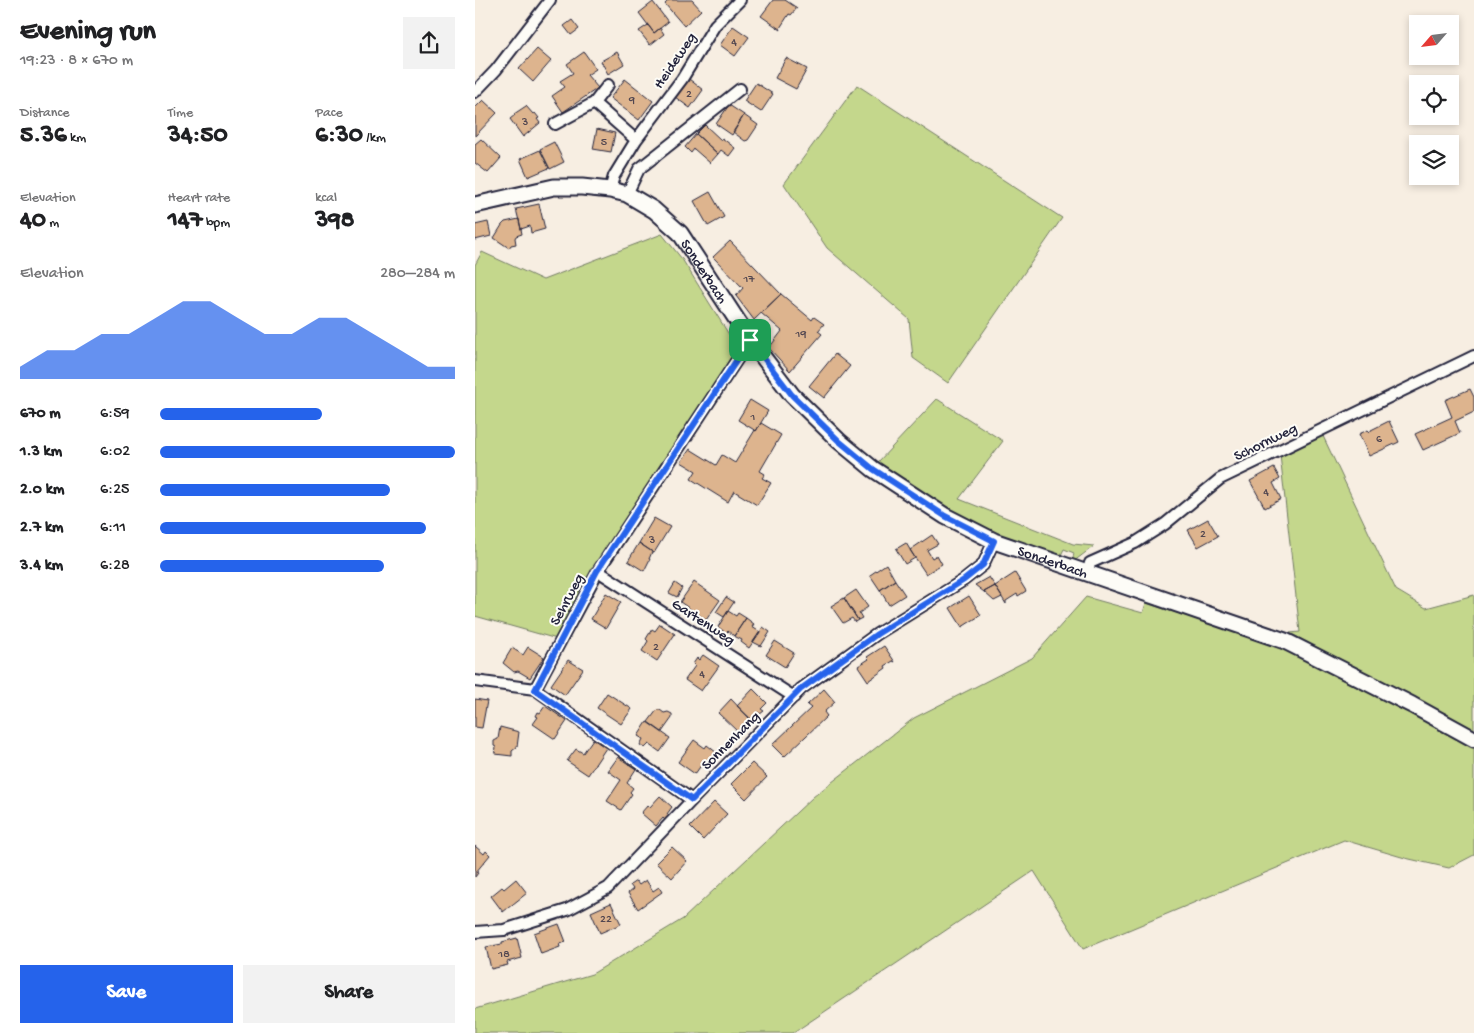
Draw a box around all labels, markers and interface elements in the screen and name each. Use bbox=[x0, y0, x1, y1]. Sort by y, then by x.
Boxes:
north arrow bbox=[1409, 15, 1459, 65]
map controls bbox=[1409, 15, 1459, 185]
text: Evening run bbox=[20, 16, 156, 49]
button: share bbox=[403, 17, 455, 69]
street label: Heideweg bbox=[650, 30, 701, 93]
house number: 4 bbox=[731, 36, 737, 50]
text: 19:23 · 8 × 670 m bbox=[20, 52, 133, 71]
button: locate bbox=[1409, 75, 1459, 125]
house number: 2 bbox=[686, 88, 692, 102]
house number: 9 bbox=[628, 94, 635, 108]
text: Distance bbox=[20, 105, 69, 122]
text: Time bbox=[168, 105, 193, 122]
text: Pace bbox=[315, 105, 343, 122]
house number: 3 bbox=[521, 116, 528, 130]
text: 5.36 bbox=[20, 122, 67, 151]
text: 34:50 bbox=[168, 122, 228, 151]
text: 6:30 bbox=[315, 122, 363, 151]
text: km bbox=[67, 130, 86, 147]
text: /km bbox=[363, 130, 386, 147]
button: layers bbox=[1409, 135, 1459, 185]
house number: 5 bbox=[601, 136, 607, 150]
text: Elevation bbox=[20, 190, 76, 207]
text: Heart rate bbox=[168, 190, 230, 207]
text: kcal bbox=[315, 190, 337, 207]
text: 40 bbox=[20, 207, 46, 236]
text: 147 bbox=[168, 207, 203, 236]
text: 398 bbox=[315, 207, 355, 236]
text: m bbox=[46, 215, 59, 232]
text: bpm bbox=[203, 215, 230, 232]
street label: Sonderbach bbox=[676, 236, 731, 308]
text: Elevation bbox=[20, 265, 84, 284]
text: 280–284 m bbox=[380, 265, 455, 284]
house number: 17 bbox=[742, 273, 755, 287]
pin bbox=[729, 319, 771, 361]
icon: arrive bbox=[736, 326, 764, 354]
house number: 19 bbox=[795, 328, 806, 342]
text: 670 m bbox=[20, 405, 61, 424]
text: 6:59 bbox=[100, 405, 130, 424]
house number: 1 bbox=[750, 411, 756, 425]
street label: Schornweg bbox=[1231, 420, 1300, 466]
house number: 6 bbox=[1376, 433, 1383, 447]
text: 1.3 km bbox=[20, 443, 62, 462]
text: 6:02 bbox=[100, 443, 130, 462]
text: 2.0 km bbox=[20, 481, 64, 500]
text: 6:25 bbox=[100, 481, 129, 500]
house number: 4 bbox=[1263, 486, 1269, 500]
text: 2.7 km bbox=[20, 519, 63, 538]
text: 6:11 bbox=[100, 519, 126, 538]
house number: 2 bbox=[1200, 528, 1206, 542]
house number: 3 bbox=[648, 534, 655, 548]
street label: Sonderbach bbox=[1015, 543, 1090, 584]
text: 3.4 km bbox=[20, 557, 63, 576]
text: 6:28 bbox=[100, 557, 130, 576]
street label: Sehrweg bbox=[547, 571, 589, 629]
street label: Gartenweg bbox=[668, 596, 738, 650]
house number: 2 bbox=[653, 641, 659, 655]
house number: 4 bbox=[699, 668, 705, 682]
street label: Sonnenhang bbox=[698, 708, 765, 775]
house number: 22 bbox=[600, 913, 612, 927]
house number: 18 bbox=[497, 948, 510, 962]
button: Save bbox=[20, 965, 233, 1023]
button: Share bbox=[243, 965, 455, 1023]

